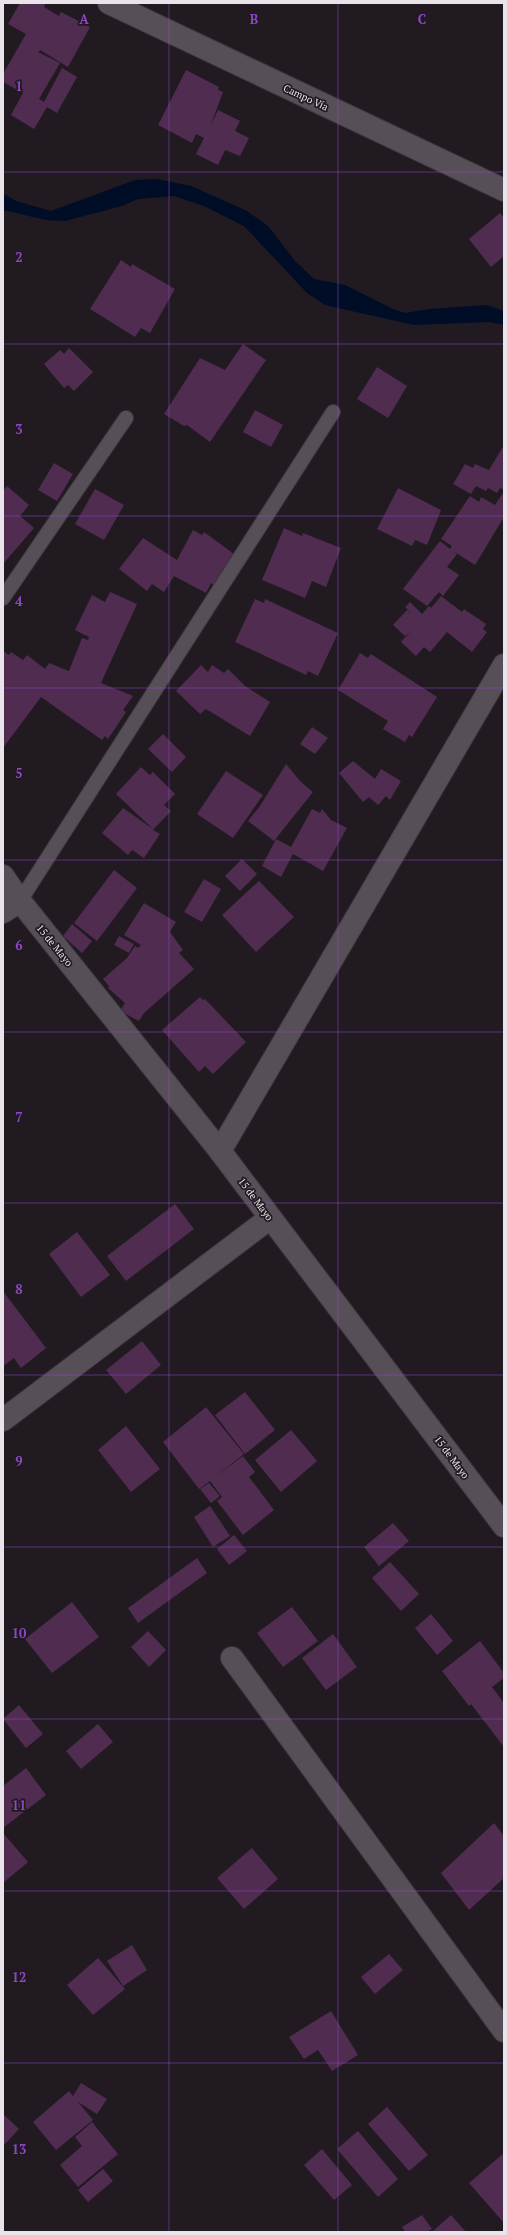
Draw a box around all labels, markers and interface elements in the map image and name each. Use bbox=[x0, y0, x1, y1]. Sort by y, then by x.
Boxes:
text: A bbox=[79, 10, 89, 28]
text: B bbox=[250, 10, 258, 28]
text: C bbox=[418, 10, 426, 28]
text: 1 bbox=[15, 77, 23, 95]
street label: Campo Vía bbox=[281, 81, 330, 113]
text: 2 bbox=[15, 248, 23, 266]
text: 3 bbox=[15, 420, 23, 438]
text: 4 bbox=[15, 592, 23, 610]
text: 5 bbox=[15, 764, 23, 782]
street label: 15 de Mayo bbox=[34, 922, 76, 969]
text: 6 bbox=[15, 936, 23, 954]
text: 7 bbox=[15, 1108, 23, 1126]
street label: 15 de Mayo bbox=[235, 1175, 276, 1224]
text: 8 bbox=[15, 1280, 23, 1298]
street label: 15 de Mayo bbox=[431, 1433, 472, 1482]
text: 9 bbox=[15, 1452, 23, 1470]
text: 10 bbox=[12, 1624, 27, 1642]
text: 11 bbox=[12, 1796, 26, 1814]
text: 12 bbox=[12, 1968, 26, 1986]
text: 13 bbox=[12, 2140, 26, 2158]

